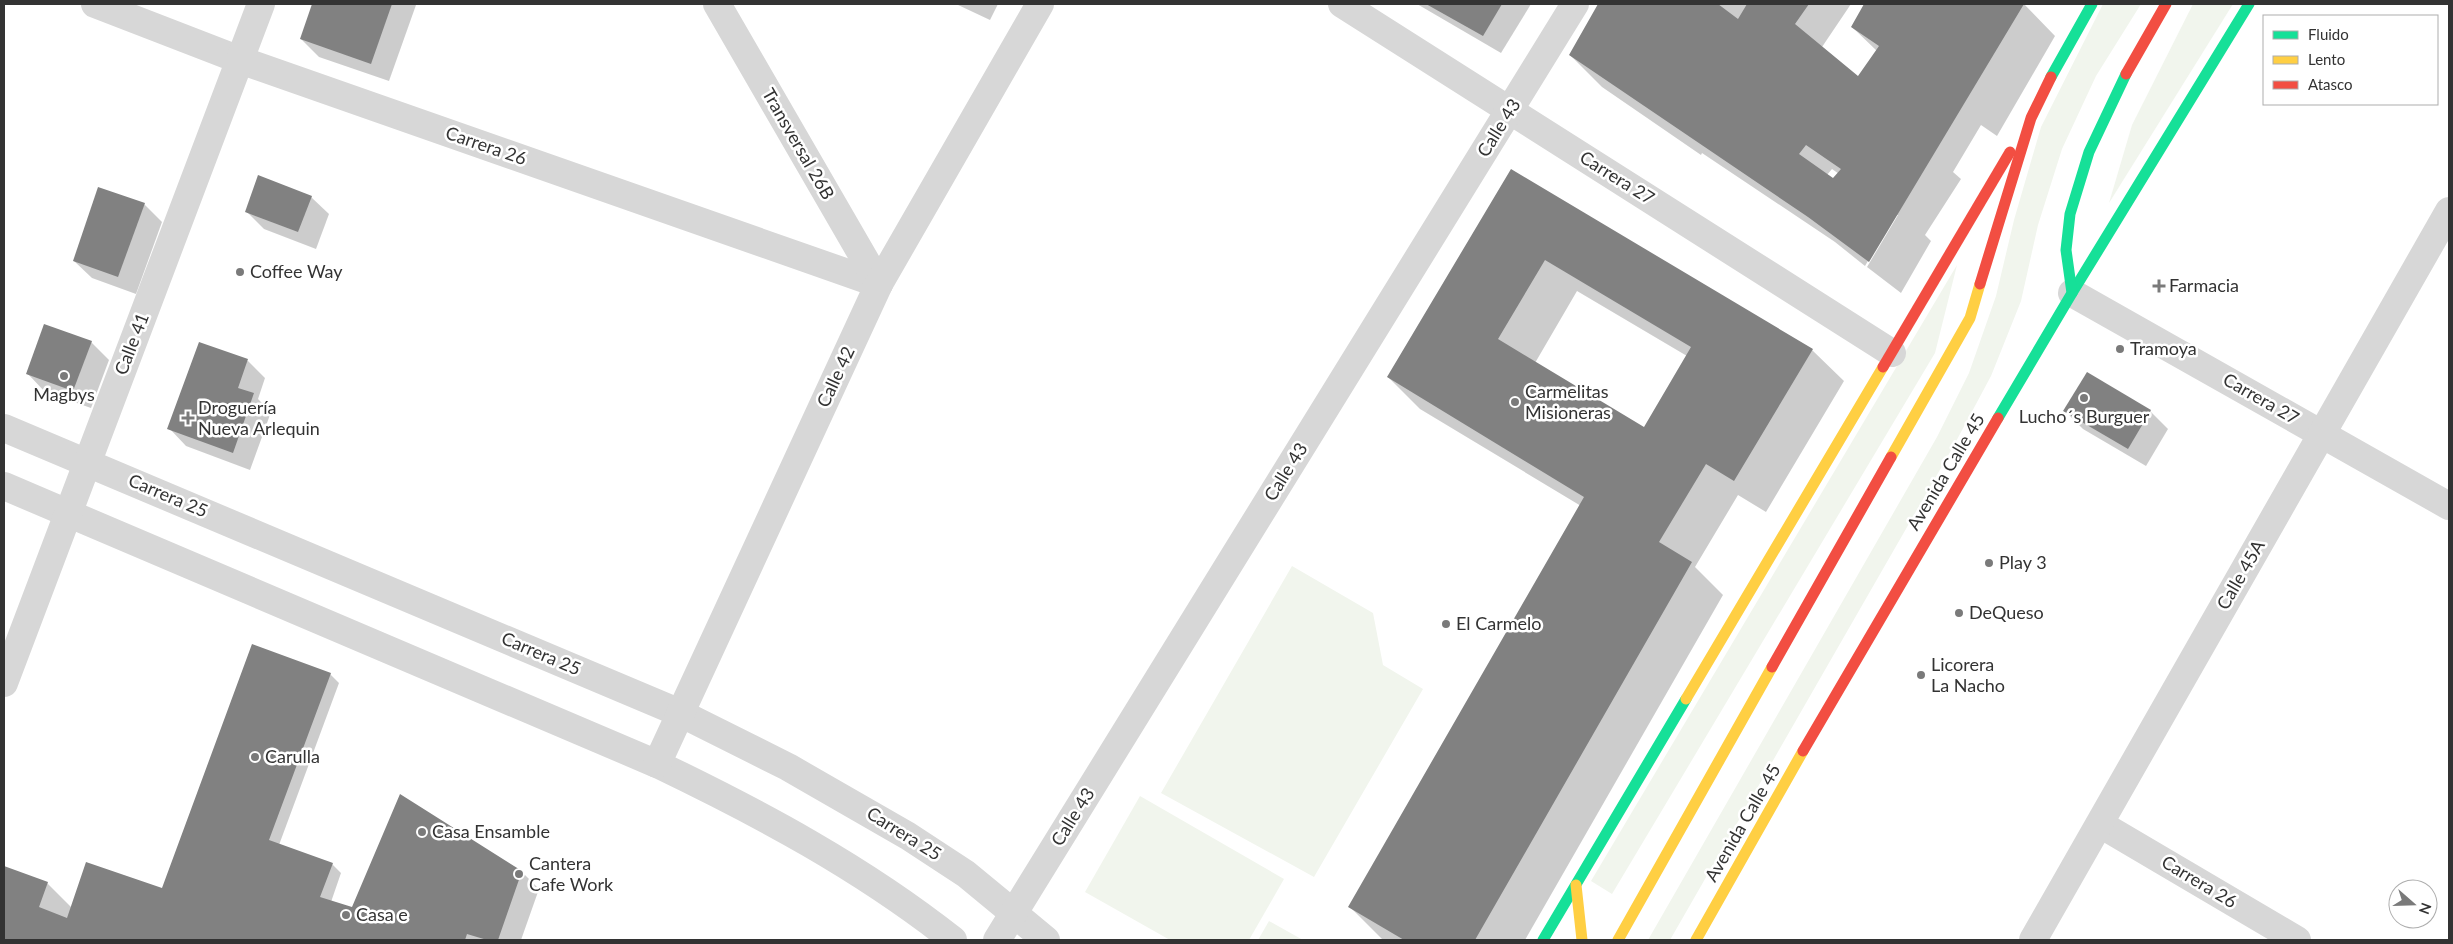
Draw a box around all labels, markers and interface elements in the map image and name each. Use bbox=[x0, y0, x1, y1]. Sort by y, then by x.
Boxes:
legend bbox=[2263, 15, 2438, 105]
text: Fluido bbox=[2308, 25, 2349, 43]
text: Lento bbox=[2308, 50, 2345, 68]
text: Atasco bbox=[2308, 75, 2353, 93]
street label: Transversal 26B bbox=[758, 84, 840, 203]
street label: Calle 43 bbox=[1472, 94, 1525, 161]
street label: Carrera 26 bbox=[443, 121, 530, 169]
street label: Carrera 27 bbox=[1576, 146, 1659, 209]
place label: Coffee Way bbox=[250, 260, 343, 282]
marker: Coffee Way bbox=[234, 266, 246, 278]
place label: Farmacia bbox=[2169, 274, 2239, 296]
marker: Farmacia bbox=[2153, 280, 2165, 292]
street label: Calle 41 bbox=[109, 310, 153, 378]
place label: Tramoya bbox=[2130, 337, 2197, 359]
street label: Calle 42 bbox=[812, 343, 859, 410]
marker: Tramoya bbox=[2114, 343, 2126, 355]
street label: Carrera 27 bbox=[2220, 368, 2303, 429]
marker: Magbys bbox=[58, 370, 70, 382]
place label: Carmelitas Misioneras bbox=[1525, 380, 1611, 423]
place label: Magbys bbox=[33, 383, 95, 405]
marker: Lucho´s Burguer bbox=[2078, 392, 2090, 404]
place label: Droguería Nueva Arlequin bbox=[198, 396, 320, 439]
marker: Carmelitas Misioneras bbox=[1509, 396, 1521, 408]
place label: Lucho´s Burguer bbox=[2019, 405, 2150, 427]
street label: Avenida Calle 45 bbox=[1902, 409, 1989, 534]
marker: Droguería Nueva Arlequin bbox=[182, 412, 194, 424]
street label: Calle 43 bbox=[1259, 438, 1312, 505]
street label: Carrera 25 bbox=[125, 469, 211, 522]
street label: Calle 45A bbox=[2211, 535, 2269, 613]
place label: Play 3 bbox=[1999, 551, 2047, 573]
marker: Play 3 bbox=[1983, 557, 1995, 569]
place label: DeQueso bbox=[1969, 601, 2044, 623]
marker: DeQueso bbox=[1953, 607, 1965, 619]
place label: El Carmelo bbox=[1456, 612, 1541, 634]
marker: El Carmelo bbox=[1440, 618, 1452, 630]
street label: Carrera 25 bbox=[498, 627, 584, 680]
place label: Licorera La Nacho bbox=[1931, 653, 2005, 696]
marker: Licorera La Nacho bbox=[1915, 669, 1927, 681]
place label: Carulla bbox=[265, 745, 320, 767]
marker: Carulla bbox=[249, 751, 261, 763]
street label: Avenida Calle 45 bbox=[1699, 760, 1785, 885]
street label: Calle 43 bbox=[1046, 783, 1099, 850]
street label: Carrera 25 bbox=[863, 802, 946, 865]
place label: Casa Ensamble bbox=[432, 820, 550, 842]
marker: Casa Ensamble bbox=[416, 826, 428, 838]
street label: Carrera 26 bbox=[2158, 850, 2241, 912]
place label: Cantera Cafe Work bbox=[529, 852, 614, 895]
marker: Cantera Cafe Work bbox=[513, 868, 525, 880]
north arrow bbox=[2388, 879, 2438, 929]
text: N bbox=[2416, 901, 2436, 917]
place label: Casa e bbox=[356, 903, 408, 925]
marker: Casa e bbox=[340, 909, 352, 921]

